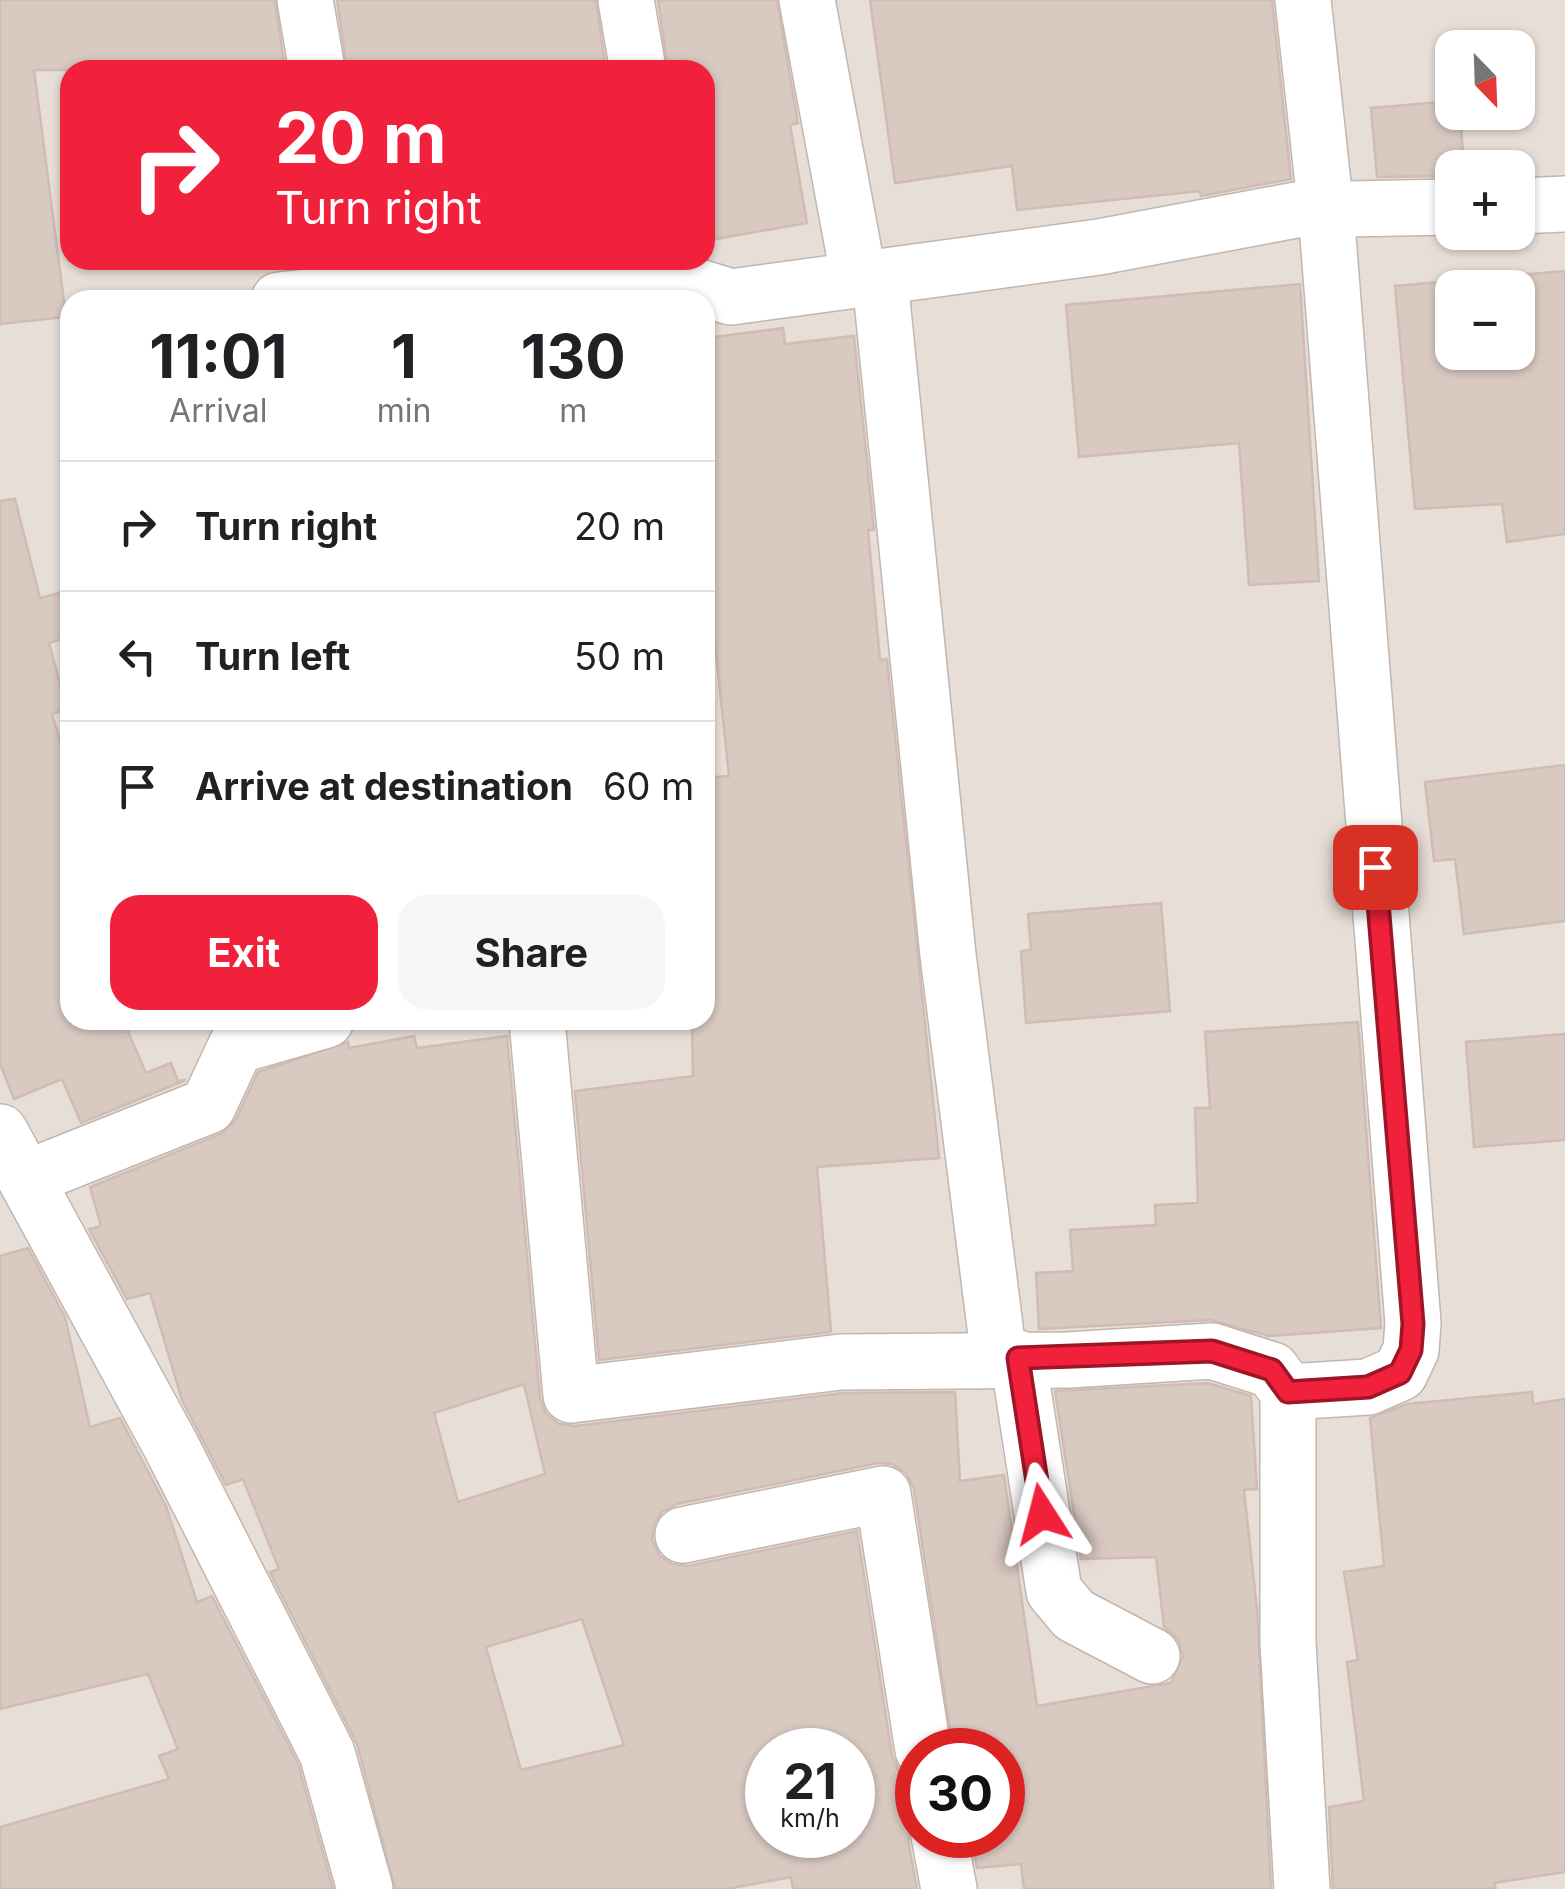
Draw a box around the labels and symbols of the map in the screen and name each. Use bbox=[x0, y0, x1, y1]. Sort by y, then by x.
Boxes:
north arrow bbox=[1435, 30, 1535, 130]
pin bbox=[1333, 825, 1418, 910]
position arrow bbox=[990, 1462, 1094, 1566]
speed limit sign: 30 bbox=[895, 1728, 1025, 1858]

